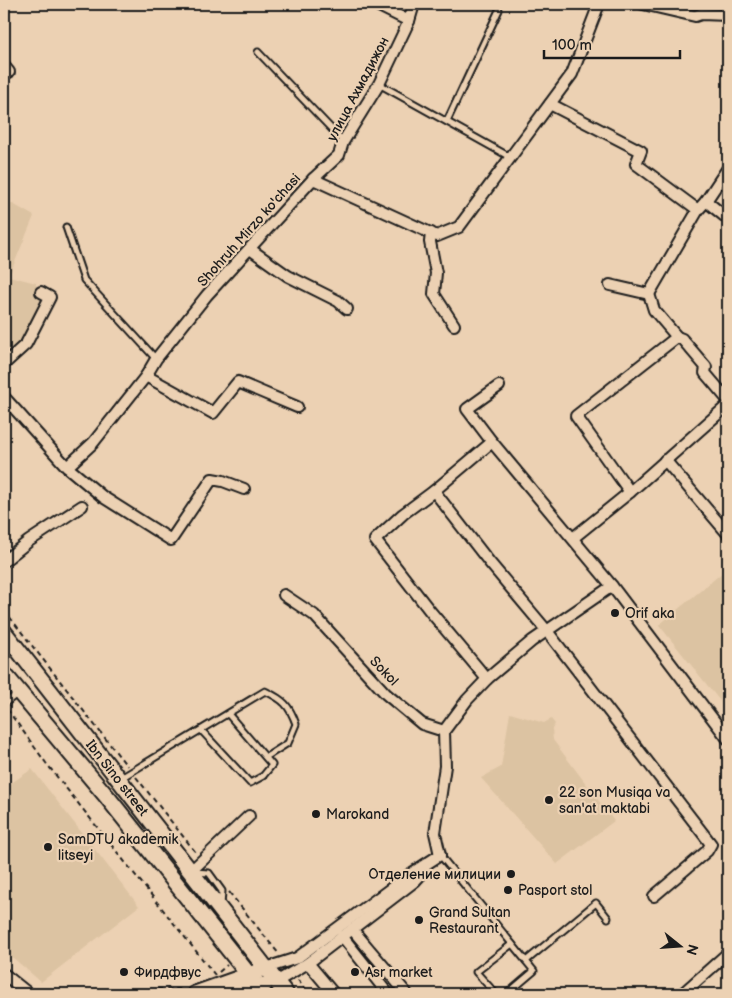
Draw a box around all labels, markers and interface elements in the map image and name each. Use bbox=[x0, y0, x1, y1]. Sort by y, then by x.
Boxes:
scale bar bbox=[544, 28, 681, 60]
street label: улица Ахмадижон bbox=[323, 34, 393, 144]
text: 100 m bbox=[552, 36, 592, 55]
street label: Shohruh Mirzo ko'chasi bbox=[194, 170, 304, 290]
place label: Orif aka bbox=[625, 605, 675, 622]
marker: Orif aka bbox=[609, 607, 621, 619]
street label: Sokol bbox=[366, 653, 402, 689]
street label: Ibn Sino street bbox=[82, 737, 152, 820]
place label: 22 son Musiqa va san'at maktabi bbox=[559, 784, 670, 817]
marker: 22 son Musiqa va san'at maktabi bbox=[543, 794, 555, 806]
place label: Marokand bbox=[326, 806, 389, 823]
marker: Marokand bbox=[310, 808, 322, 820]
place label: SamDTU akademik litseyi bbox=[58, 831, 179, 864]
marker: SamDTU akademik litseyi bbox=[42, 841, 54, 853]
place label: Отделение милиции bbox=[368, 866, 501, 883]
marker: Отделение милиции bbox=[505, 868, 517, 880]
place label: Pasport stol bbox=[518, 882, 592, 899]
marker: Pasport stol bbox=[502, 884, 514, 896]
place label: Grand Sultan Restaurant bbox=[429, 904, 511, 937]
marker: Grand Sultan Restaurant bbox=[413, 914, 425, 926]
north arrow bbox=[654, 920, 704, 970]
text: N bbox=[682, 942, 702, 957]
place label: Фирдфвус bbox=[134, 964, 201, 981]
place label: Asr market bbox=[365, 964, 433, 981]
marker: Фирдфвус bbox=[118, 966, 130, 978]
marker: Asr market bbox=[349, 966, 361, 978]

